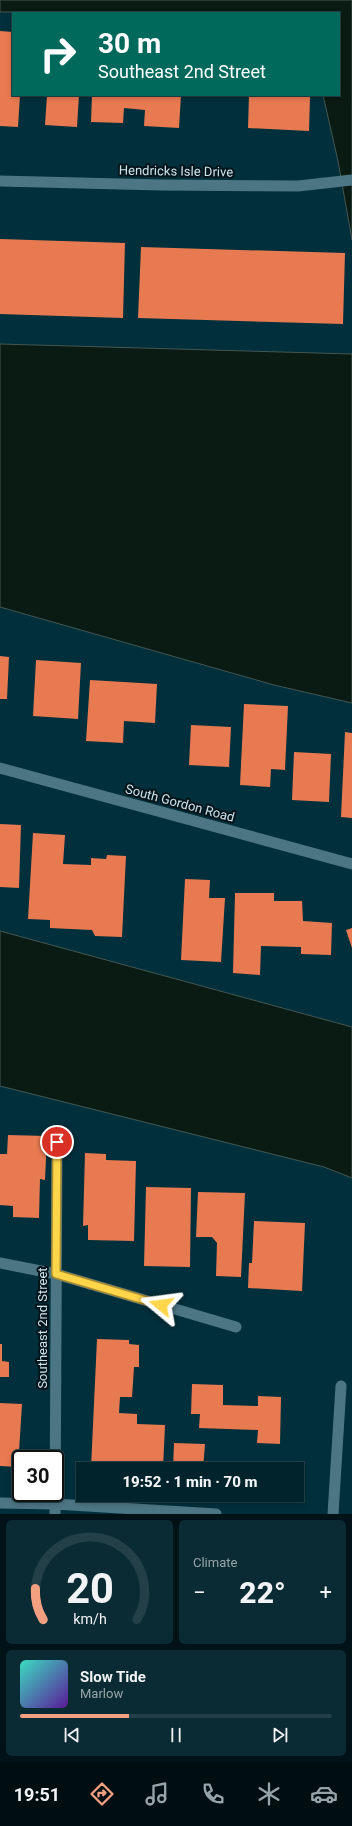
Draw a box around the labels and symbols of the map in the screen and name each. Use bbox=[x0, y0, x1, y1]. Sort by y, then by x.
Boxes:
street label: Hendricks Isle Drive bbox=[119, 163, 233, 179]
street label: South Gordon Road bbox=[124, 781, 236, 825]
pin bbox=[40, 1125, 74, 1159]
street label: Southeast 2nd Street bbox=[35, 1267, 50, 1389]
position arrow bbox=[140, 1284, 182, 1326]
speed limit sign: 30 bbox=[12, 1450, 64, 1502]

